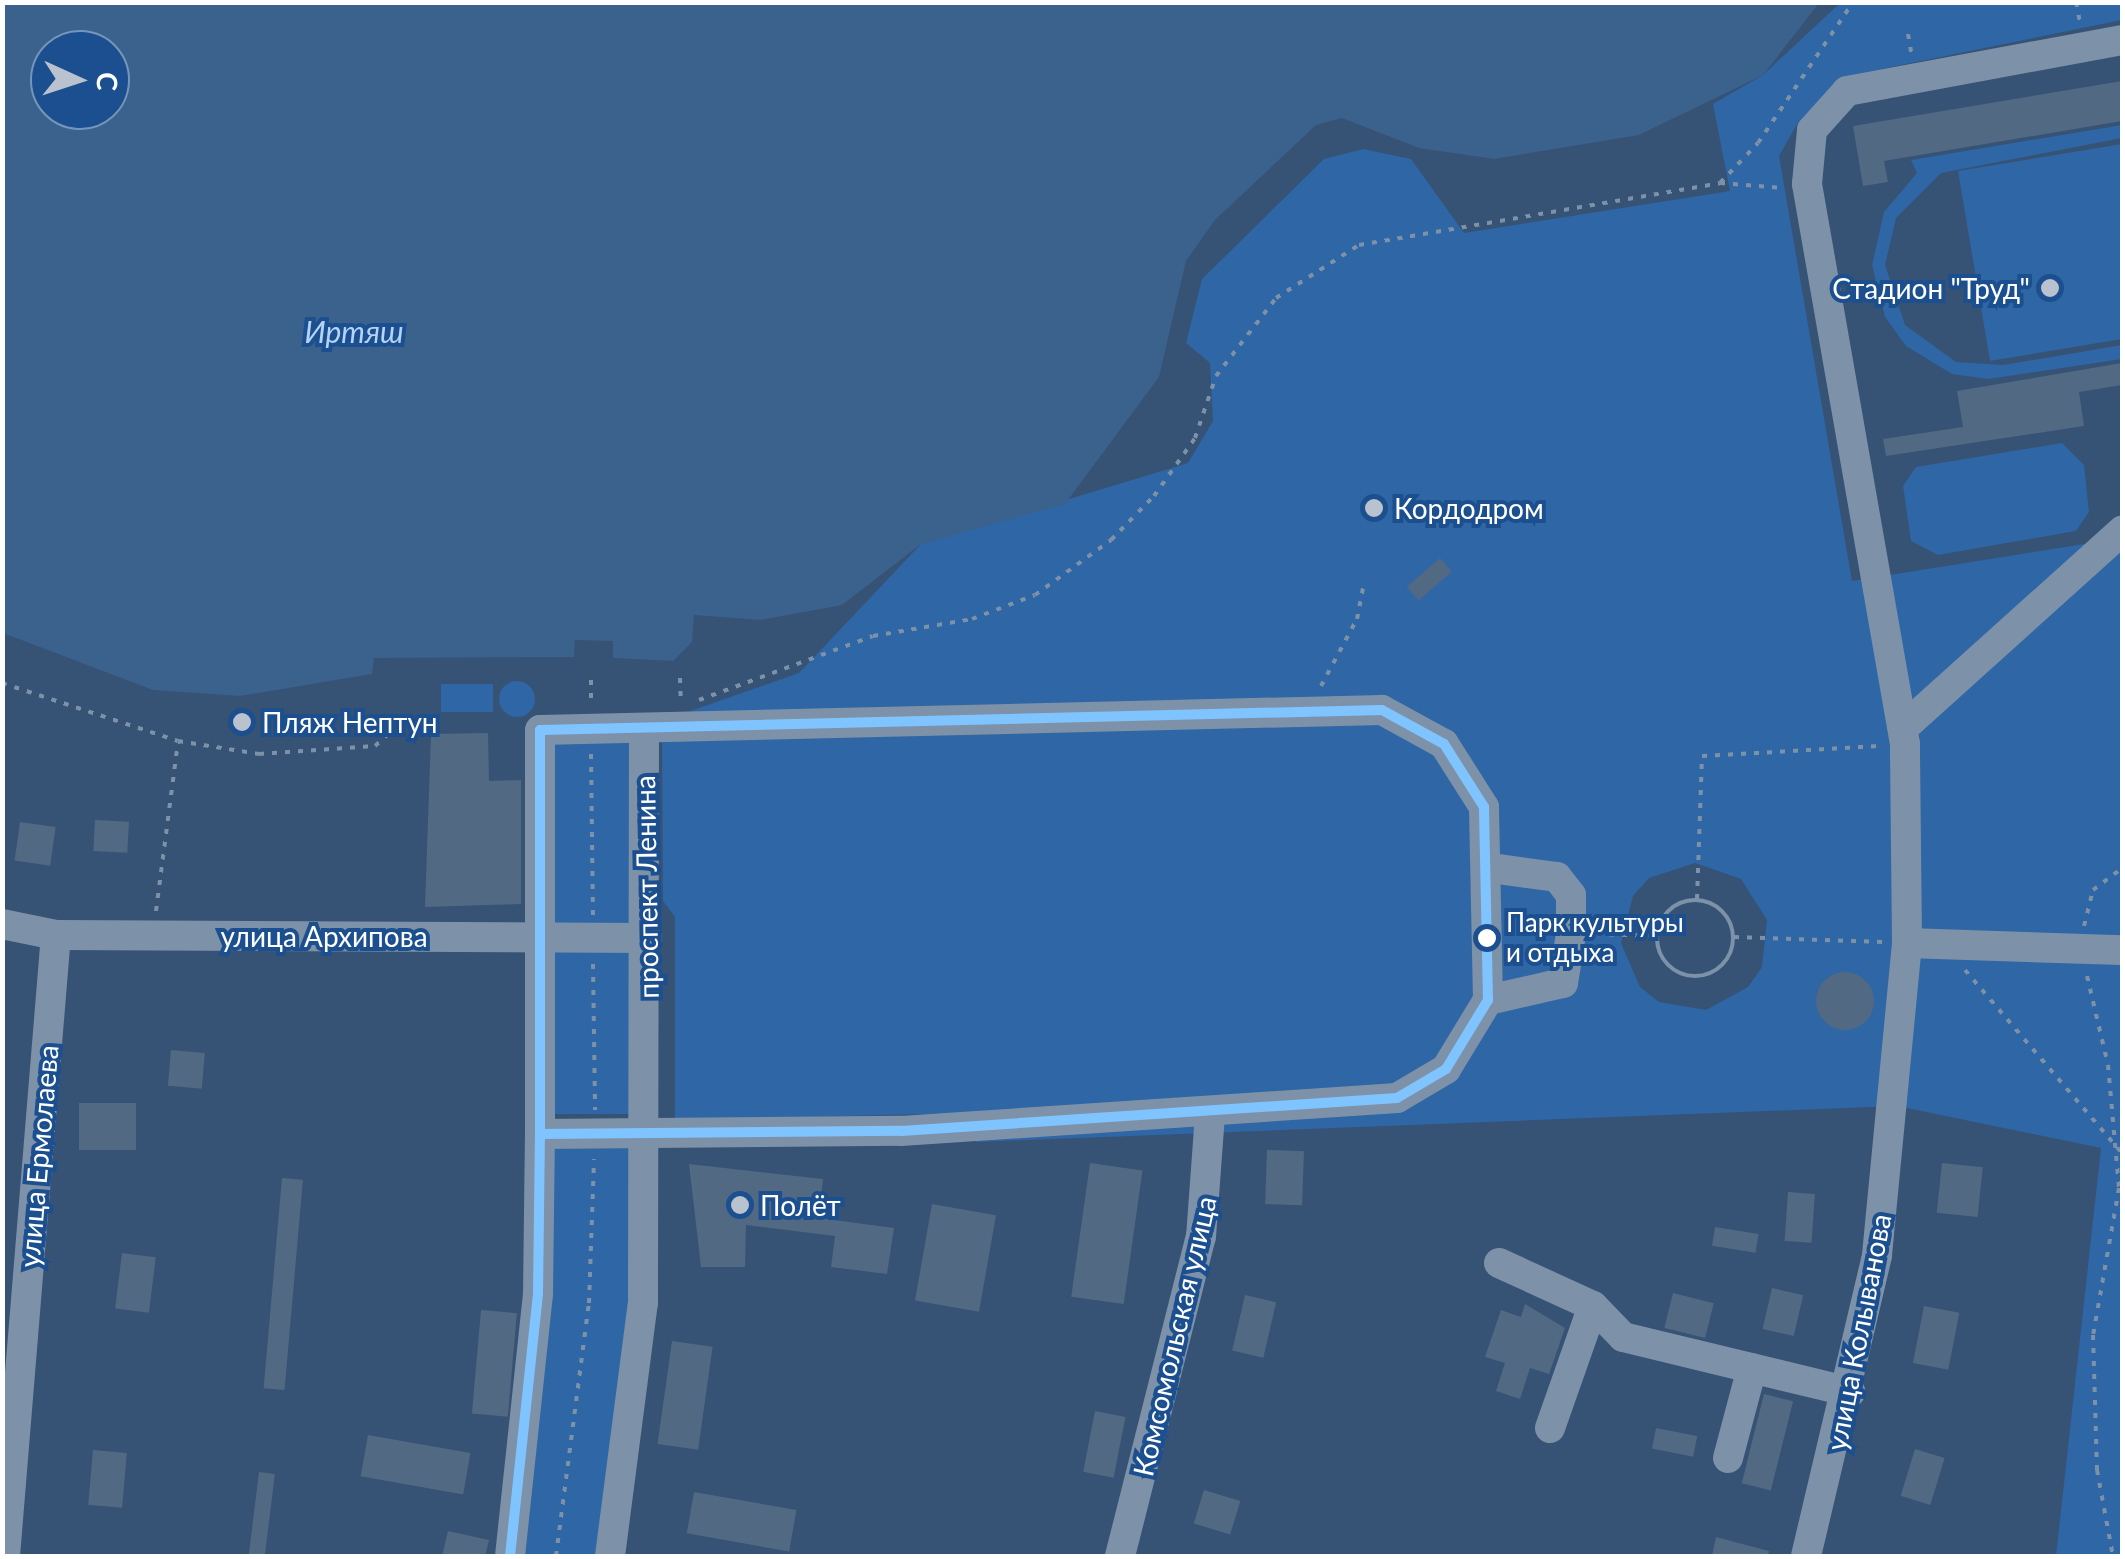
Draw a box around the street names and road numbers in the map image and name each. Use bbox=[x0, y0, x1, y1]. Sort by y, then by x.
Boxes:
street label: проспект Ленина bbox=[627, 775, 665, 999]
street label: улица Архипова bbox=[220, 919, 428, 953]
street label: улица Ермолаева bbox=[12, 1043, 64, 1269]
street label: Комсомольская улица bbox=[1125, 1193, 1223, 1479]
street label: улица Колыванова bbox=[1819, 1211, 1897, 1453]

